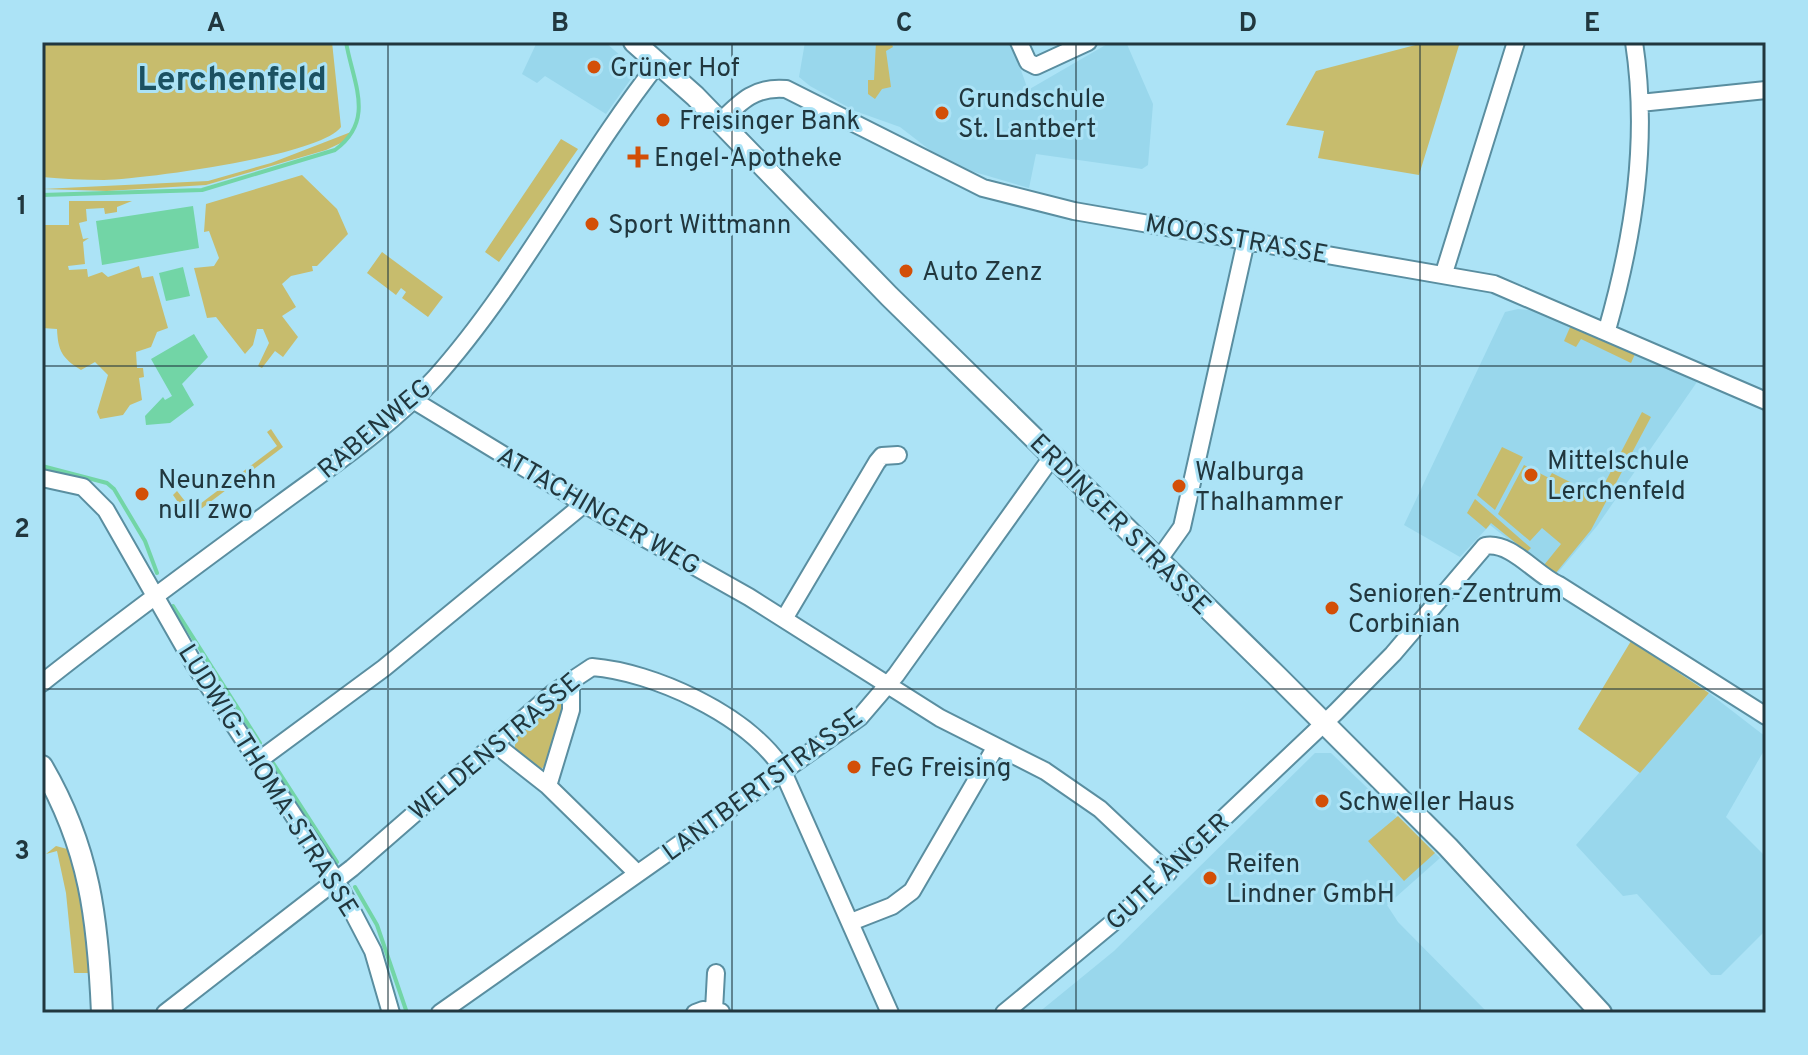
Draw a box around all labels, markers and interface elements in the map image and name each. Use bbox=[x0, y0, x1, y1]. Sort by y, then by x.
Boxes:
text: A bbox=[207, 8, 225, 41]
text: B bbox=[551, 8, 569, 41]
text: C bbox=[896, 8, 912, 41]
text: D bbox=[1239, 8, 1257, 41]
text: E bbox=[1584, 8, 1600, 41]
place label: Grüner Hof bbox=[610, 53, 740, 86]
marker: Grüner Hof bbox=[585, 58, 603, 76]
district label: Lerchenfeld bbox=[137, 60, 327, 103]
place label: Grundschule St. Lantbert bbox=[958, 84, 1105, 147]
marker: Grundschule St. Lantbert bbox=[933, 104, 951, 122]
place label: Freisinger Bank bbox=[679, 106, 860, 139]
marker: Freisinger Bank bbox=[654, 111, 672, 129]
place label: Engel-Apotheke bbox=[654, 143, 842, 176]
marker: Engel-Apotheke bbox=[629, 148, 647, 166]
text: 1 bbox=[17, 191, 27, 224]
street label: MOOSSTRASSE bbox=[1143, 208, 1331, 273]
place label: Sport Wittmann bbox=[608, 210, 791, 243]
marker: Sport Wittmann bbox=[583, 215, 601, 233]
place label: Auto Zenz bbox=[922, 257, 1043, 290]
marker: Auto Zenz bbox=[897, 262, 915, 280]
street label: RABENWEG bbox=[312, 373, 439, 487]
street label: ERDINGER STRASSE bbox=[1022, 428, 1217, 623]
street label: ATTACHINGER WEG bbox=[490, 441, 705, 584]
place label: Mittelschule Lerchenfeld bbox=[1547, 446, 1689, 509]
place label: Walburga Thalhammer bbox=[1195, 457, 1343, 520]
place label: Neunzehn null zwo bbox=[158, 465, 276, 528]
marker: Mittelschule Lerchenfeld bbox=[1522, 466, 1540, 484]
marker: Walburga Thalhammer bbox=[1170, 477, 1188, 495]
marker: Neunzehn null zwo bbox=[133, 485, 151, 503]
text: 2 bbox=[14, 514, 30, 547]
place label: Senioren-Zentrum Corbinian bbox=[1348, 579, 1562, 642]
marker: Senioren-Zentrum Corbinian bbox=[1323, 599, 1341, 617]
street label: LUDWIG-THOMA-STRASSE bbox=[169, 639, 364, 924]
street label: WELDENSTRASSE bbox=[403, 667, 588, 829]
street label: LANTBERTSTRASSE bbox=[657, 702, 870, 870]
place label: FeG Freising bbox=[870, 753, 1011, 786]
marker: FeG Freising bbox=[845, 758, 863, 776]
place label: Schweller Haus bbox=[1338, 787, 1515, 820]
marker: Schweller Haus bbox=[1313, 792, 1331, 810]
street label: GUTE ÄNGER bbox=[1099, 806, 1238, 939]
text: 3 bbox=[14, 836, 30, 869]
place label: Reifen Lindner GmbH bbox=[1226, 849, 1395, 912]
marker: Reifen Lindner GmbH bbox=[1201, 869, 1219, 887]

